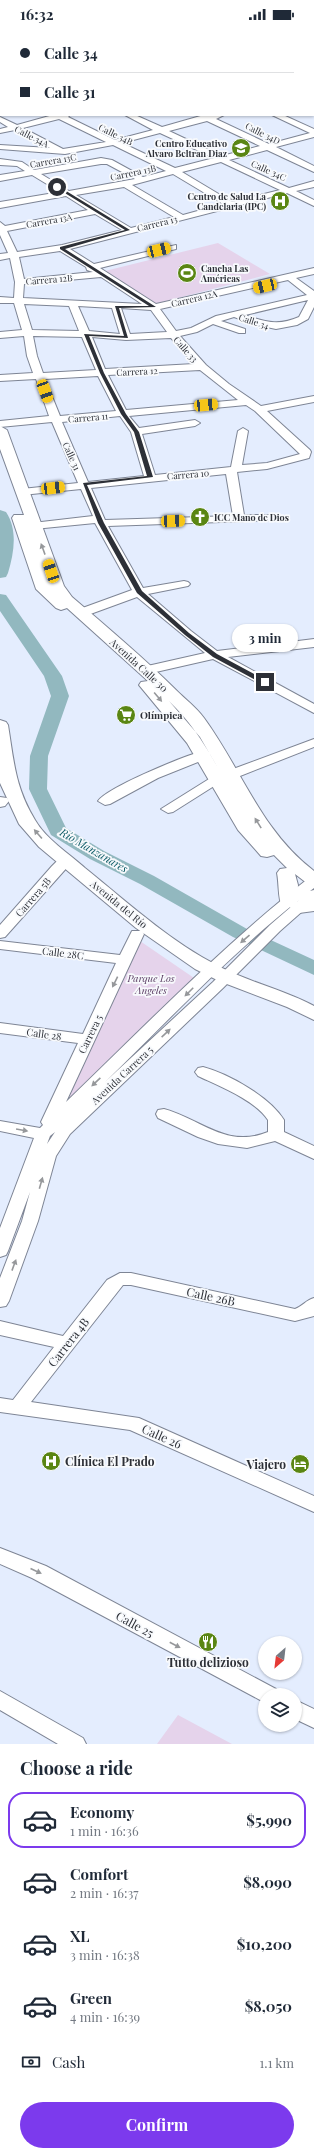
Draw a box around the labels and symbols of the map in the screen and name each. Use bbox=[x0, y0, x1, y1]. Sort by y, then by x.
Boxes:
street label: Calle 34D bbox=[243, 119, 283, 147]
street label: Calle 34B bbox=[97, 121, 135, 148]
street label: Calle 34A bbox=[13, 122, 51, 150]
place label: Centro Educativo Alvaro Beltran Diaz bbox=[145, 137, 227, 159]
school or university icon: Centro Educativo Alvaro Beltran Diaz bbox=[230, 137, 252, 159]
street label: Carrera 13C bbox=[29, 150, 77, 170]
street label: Calle 34C bbox=[250, 157, 288, 183]
street label: Carrera 13B bbox=[109, 161, 157, 183]
route start bbox=[48, 178, 66, 196]
place label: Centro de Salud La Candelaria (IPC) bbox=[187, 190, 266, 212]
hospital icon: Centro de Salud La Candelaria (IPC) bbox=[269, 190, 291, 212]
street label: Carrera 13A bbox=[25, 210, 73, 230]
street label: Carrera 13 bbox=[136, 212, 178, 234]
car bbox=[146, 241, 172, 259]
sports icon: Cancha Las Américas bbox=[176, 262, 198, 284]
place label: Cancha Las Américas bbox=[200, 262, 249, 284]
street label: Carrera 12B bbox=[25, 271, 73, 287]
car bbox=[252, 277, 278, 295]
street label: Carrera 12A bbox=[170, 287, 219, 309]
street label: Calle 34 bbox=[237, 310, 271, 332]
street label: Calle 33 bbox=[171, 334, 201, 364]
street label: Carrera 12 bbox=[116, 364, 158, 378]
car bbox=[35, 378, 55, 404]
car bbox=[194, 398, 218, 412]
street label: Carrera 11 bbox=[67, 409, 109, 425]
street label: Calle 31 bbox=[60, 440, 84, 473]
street label: Carrera 10 bbox=[166, 466, 210, 482]
car bbox=[40, 481, 66, 495]
church icon: ICC Mano de Dios bbox=[189, 506, 211, 528]
place label: ICC Mano de Dios bbox=[214, 511, 289, 523]
car bbox=[161, 515, 185, 527]
one-way arrow bbox=[39, 542, 45, 554]
car bbox=[41, 558, 61, 584]
callout: 3 min bbox=[232, 624, 298, 652]
street label: Avenida Calle 30 bbox=[106, 634, 171, 695]
route end bbox=[256, 673, 274, 691]
one-way arrow bbox=[153, 692, 162, 703]
supermarket icon: Olímpica bbox=[115, 704, 137, 726]
place label: Olímpica bbox=[140, 708, 183, 722]
one-way arrow bbox=[254, 817, 262, 828]
water label: Río Manzanares bbox=[56, 824, 131, 876]
one-way arrow bbox=[33, 829, 42, 840]
street label: Carrera 5B bbox=[12, 874, 54, 920]
street label: Avenida del Río bbox=[87, 876, 151, 932]
one-way arrow bbox=[240, 935, 250, 944]
street label: Calle 28C bbox=[41, 943, 85, 963]
park label: Parque Los Angeles bbox=[126, 971, 175, 997]
one-way arrow bbox=[112, 977, 118, 988]
one-way arrow bbox=[184, 987, 194, 996]
street label: Carrera 5 bbox=[75, 1012, 105, 1056]
street label: Calle 28 bbox=[26, 1025, 62, 1043]
one-way arrow bbox=[162, 1029, 171, 1038]
street label: Avenida Carrera 5 bbox=[87, 1043, 156, 1108]
one-way arrow bbox=[91, 1077, 100, 1086]
one-way arrow bbox=[16, 1127, 28, 1133]
one-way arrow bbox=[38, 1177, 44, 1189]
one-way arrow bbox=[11, 1258, 17, 1270]
street label: Calle 26B bbox=[185, 1283, 237, 1309]
street label: Carrera 4B bbox=[44, 1314, 92, 1370]
street label: Calle 26 bbox=[140, 1420, 184, 1452]
hospital icon: Clínica El Prado bbox=[40, 1450, 62, 1472]
place label: Clínica El Prado bbox=[65, 1453, 155, 1469]
hotel icon: Viajero bbox=[289, 1453, 311, 1475]
place label: Viajero bbox=[246, 1456, 286, 1472]
one-way arrow bbox=[30, 1568, 41, 1574]
street label: Calle 25 bbox=[113, 1607, 157, 1641]
restaurant icon: Tutto delizioso bbox=[197, 1631, 219, 1653]
north arrow bbox=[258, 1636, 302, 1680]
one-way arrow bbox=[170, 1642, 181, 1648]
place label: Tutto delizioso bbox=[167, 1654, 249, 1670]

